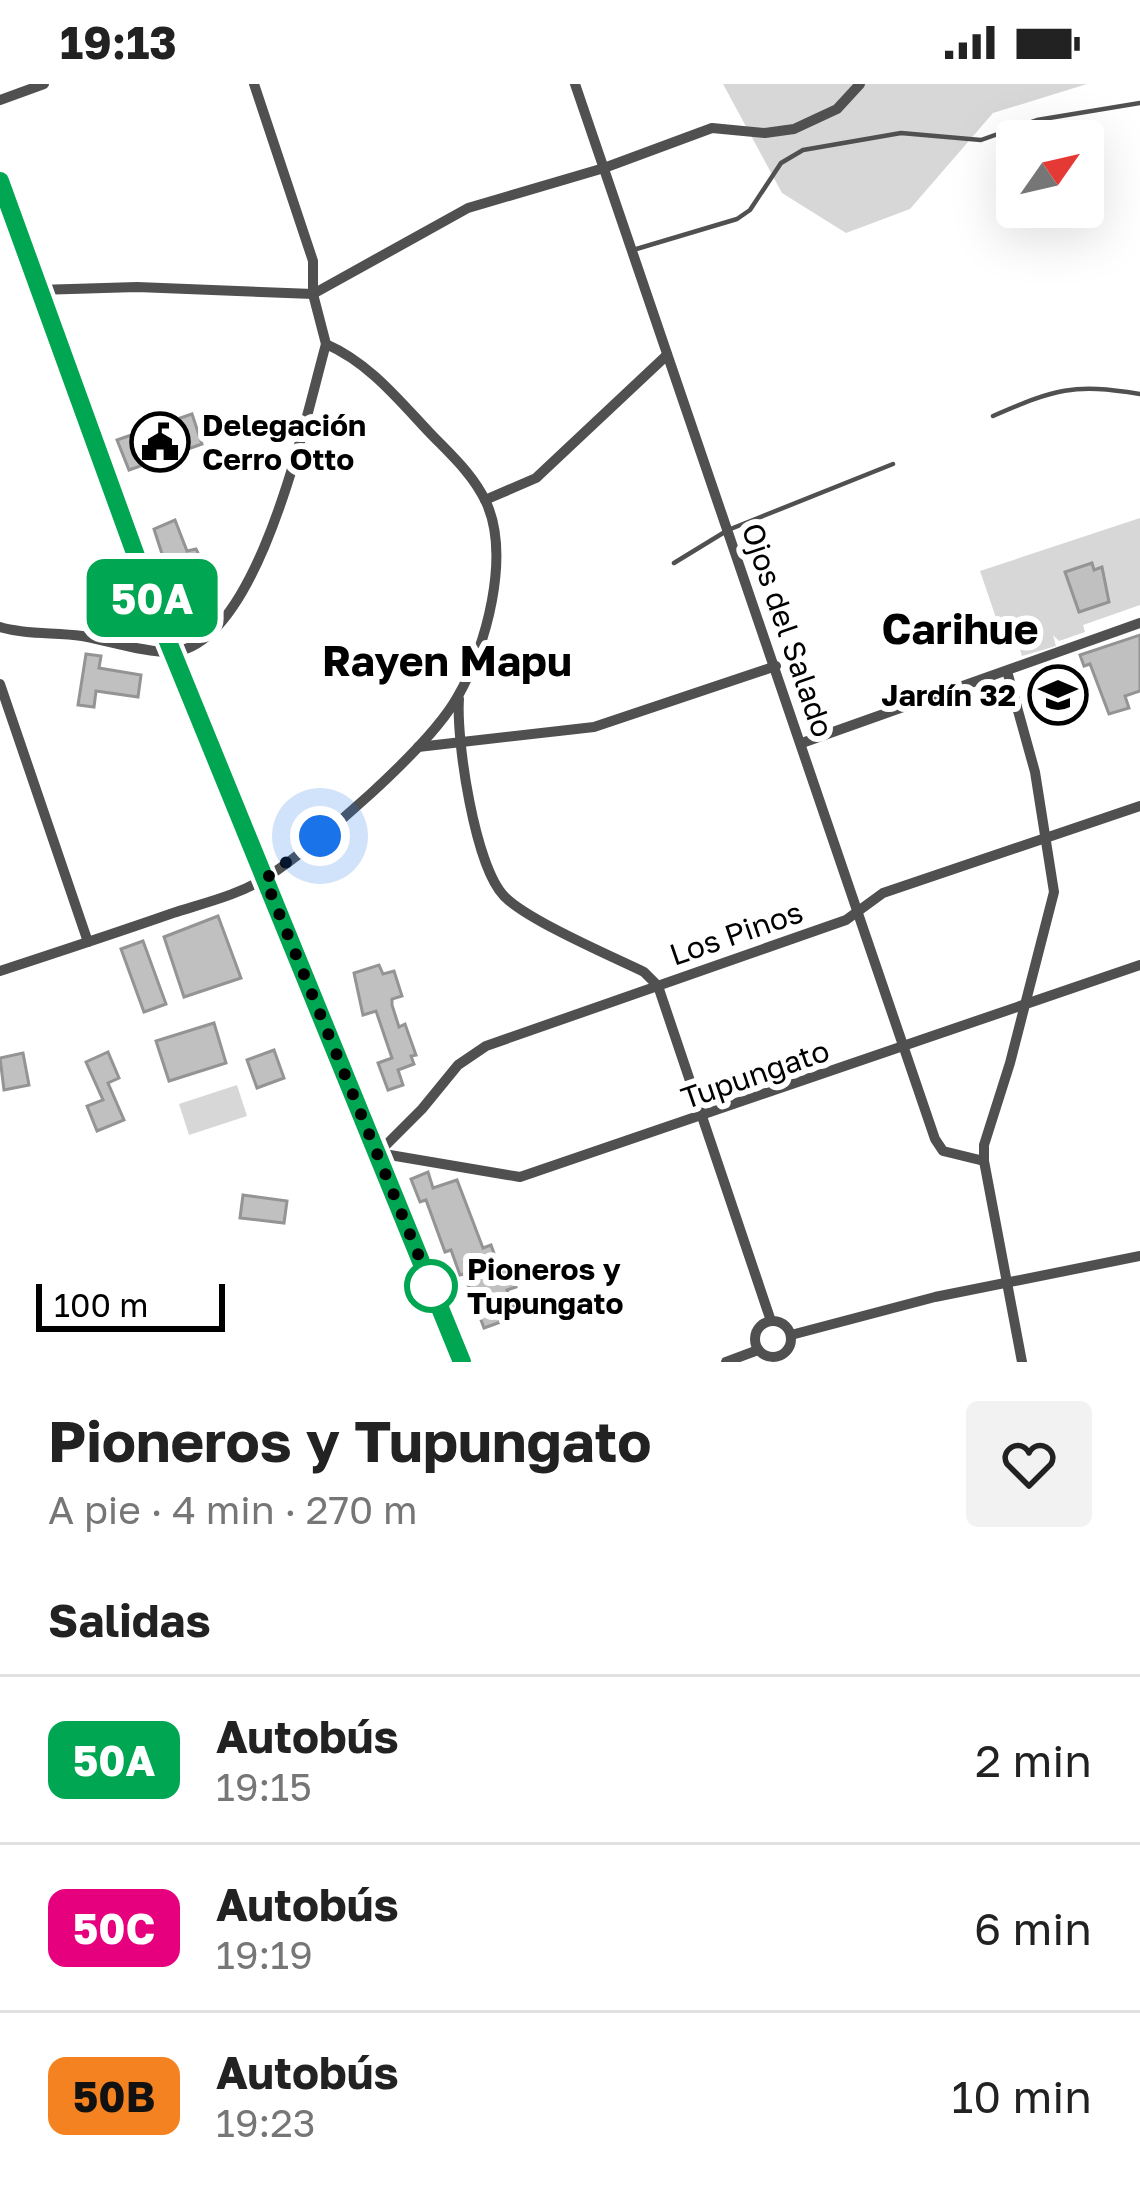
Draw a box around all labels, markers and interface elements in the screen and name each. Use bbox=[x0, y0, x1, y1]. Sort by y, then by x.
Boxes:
text: 19:13 bbox=[60, 15, 177, 69]
north arrow bbox=[996, 120, 1104, 228]
map controls bbox=[996, 120, 1104, 228]
place label: Delegación Cerro Otto bbox=[202, 407, 366, 477]
public building icon: Delegación Cerro Otto bbox=[129, 411, 191, 473]
street label: Ojos del Salado bbox=[735, 518, 841, 742]
line badge: 50A bbox=[83, 559, 221, 637]
text: 50A bbox=[111, 573, 193, 623]
district label: Carihue bbox=[881, 603, 1039, 653]
district label: Rayen Mapu bbox=[322, 635, 572, 685]
school or university icon: Jardín 32 bbox=[1027, 664, 1089, 726]
place label: Jardín 32 bbox=[881, 677, 1016, 713]
your location bbox=[290, 806, 350, 866]
street label: Los Pinos bbox=[665, 893, 807, 973]
street label: Tupungato bbox=[676, 1032, 834, 1116]
place label: Pioneros y Tupungato bbox=[467, 1251, 623, 1321]
marker: Pioneros y Tupungato bbox=[406, 1261, 456, 1311]
scale bar bbox=[36, 1278, 225, 1331]
text: 100 m bbox=[54, 1285, 148, 1324]
button: heart bbox=[966, 1401, 1092, 1527]
text: Pioneros y Tupungato bbox=[48, 1406, 652, 1475]
text: A pie · 4 min · 270 m bbox=[48, 1486, 418, 1533]
text: Salidas bbox=[48, 1593, 211, 1647]
text: Autobús bbox=[216, 1709, 399, 1763]
text: 2 min bbox=[975, 1733, 1092, 1787]
text: 50A bbox=[73, 1735, 155, 1785]
text: 19:15 bbox=[216, 1763, 312, 1810]
text: Autobús bbox=[216, 1877, 399, 1931]
text: 6 min bbox=[974, 1901, 1092, 1955]
text: 50C bbox=[73, 1903, 155, 1953]
text: 19:19 bbox=[216, 1931, 313, 1978]
text: Autobús bbox=[216, 2045, 399, 2099]
text: 10 min bbox=[951, 2069, 1092, 2123]
text: 50B bbox=[73, 2071, 155, 2121]
text: 19:23 bbox=[216, 2099, 316, 2146]

